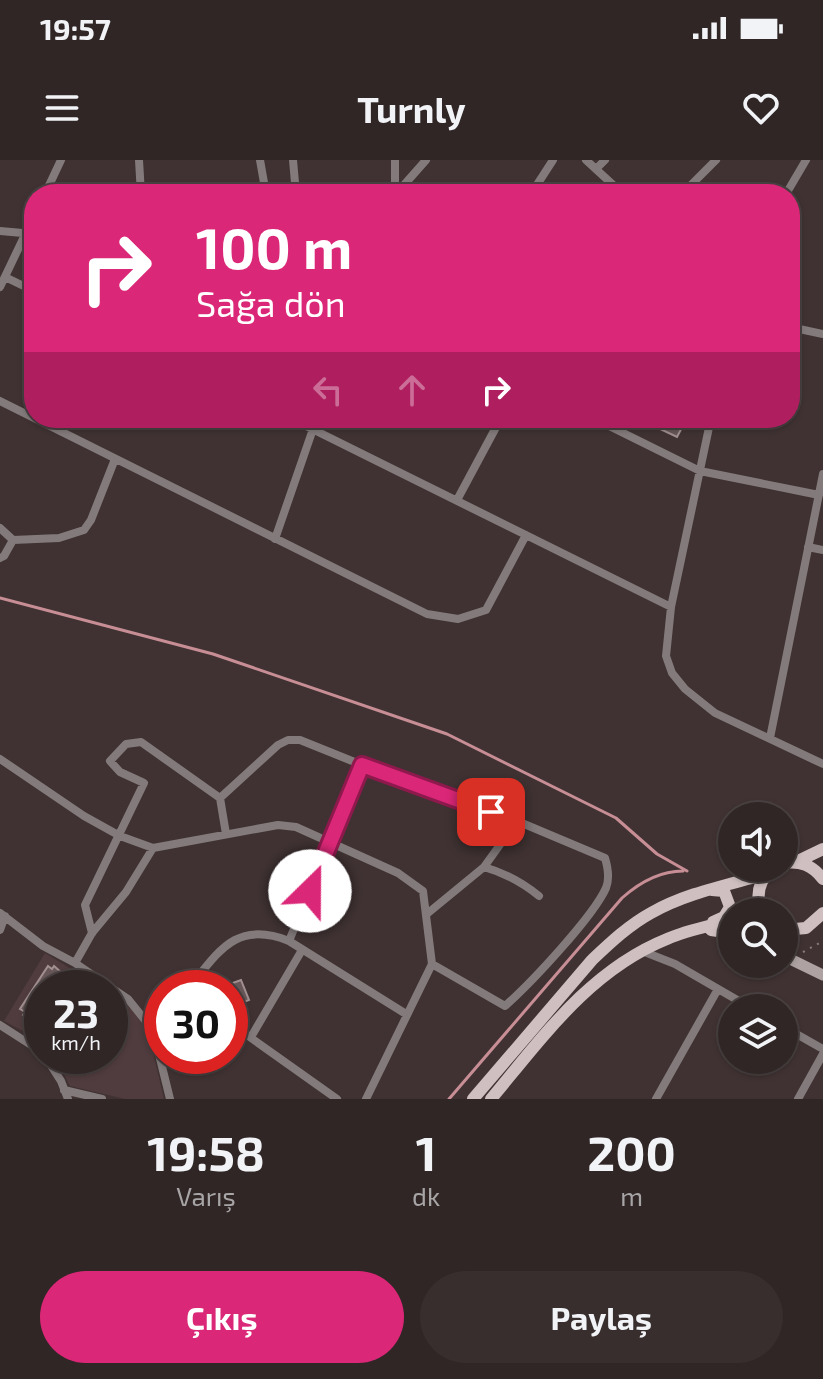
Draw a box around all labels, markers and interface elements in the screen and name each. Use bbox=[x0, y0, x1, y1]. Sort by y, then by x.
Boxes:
text: 19:57 bbox=[40, 10, 111, 46]
icon: menu bbox=[40, 86, 84, 130]
icon: heart bbox=[739, 86, 783, 130]
text: Turnly bbox=[357, 87, 466, 130]
text: 100 m bbox=[196, 213, 352, 280]
icon: right bbox=[64, 216, 168, 320]
text: Sağa dön bbox=[196, 281, 346, 324]
icon: left bbox=[306, 368, 350, 412]
icon: ahead bbox=[390, 368, 434, 412]
icon: right bbox=[474, 368, 518, 412]
pin bbox=[457, 778, 525, 846]
icon: arrive bbox=[469, 790, 513, 834]
map controls bbox=[718, 802, 798, 1074]
button: sound bbox=[718, 802, 798, 882]
position arrow bbox=[268, 849, 352, 933]
button: search bbox=[718, 898, 798, 978]
speed limit sign: 30 bbox=[144, 970, 248, 1074]
text: 23 bbox=[53, 988, 99, 1036]
button: layers bbox=[718, 994, 798, 1074]
text: km/h bbox=[51, 1030, 101, 1054]
text: 19:58 bbox=[147, 1123, 265, 1181]
text: 1 bbox=[416, 1123, 437, 1181]
text: 200 bbox=[587, 1123, 676, 1181]
text: Varış bbox=[176, 1180, 236, 1211]
text: dk bbox=[412, 1180, 440, 1211]
text: m bbox=[620, 1180, 643, 1211]
button: Çıkış bbox=[40, 1271, 404, 1363]
button: Paylaş bbox=[420, 1271, 783, 1363]

